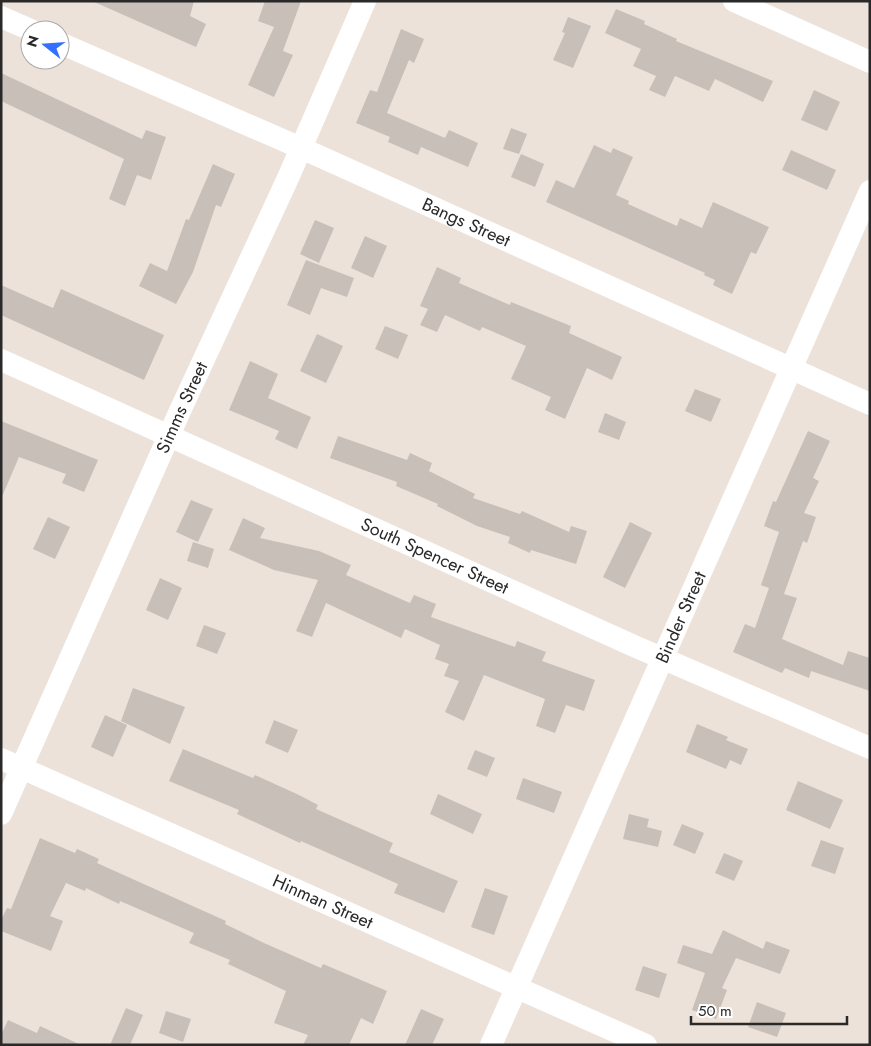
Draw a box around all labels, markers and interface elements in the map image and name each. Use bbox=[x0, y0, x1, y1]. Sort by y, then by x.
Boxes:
north arrow bbox=[20, 20, 70, 70]
text: N bbox=[21, 33, 44, 49]
street label: Bangs Street bbox=[418, 191, 515, 254]
street label: Simms Street bbox=[150, 357, 214, 457]
street label: South Spencer Street bbox=[357, 511, 514, 601]
street label: Binder Street bbox=[649, 566, 713, 667]
street label: Hinman Street bbox=[268, 868, 378, 936]
scale bar bbox=[691, 994, 847, 1026]
text: 50 m bbox=[698, 1000, 732, 1022]

